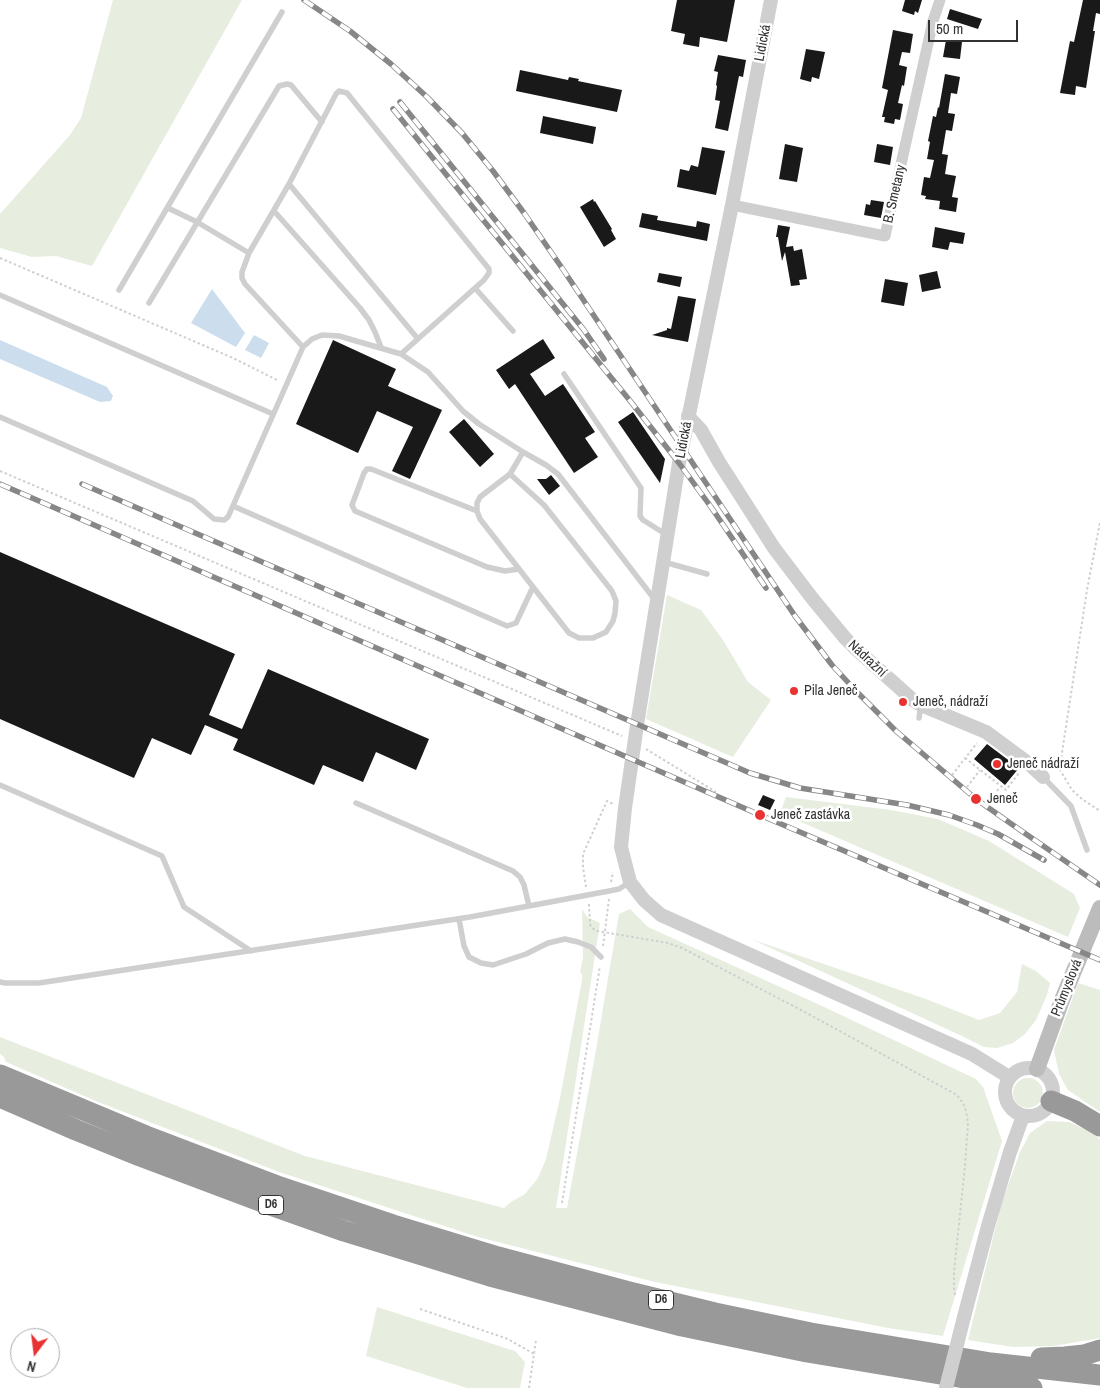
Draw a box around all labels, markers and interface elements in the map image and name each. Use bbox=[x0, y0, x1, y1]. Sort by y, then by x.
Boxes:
scale bar bbox=[930, 10, 1020, 42]
text: 50 m bbox=[936, 18, 963, 39]
street label: Lidická bbox=[751, 23, 775, 63]
street label: B. Smetany bbox=[880, 163, 910, 225]
street label: Lidická bbox=[672, 420, 696, 460]
street label: Nádražní bbox=[844, 637, 890, 681]
place label: Pila Jeneč bbox=[804, 683, 858, 699]
marker: Pila Jeneč bbox=[788, 685, 800, 697]
place label: Jeneč, nádraží bbox=[913, 694, 988, 710]
marker: Jeneč, nádraží bbox=[897, 696, 909, 708]
place label: Jeneč nádraží bbox=[1007, 756, 1079, 772]
marker: Jeneč nádraží bbox=[991, 758, 1003, 770]
place label: Jeneč bbox=[987, 791, 1018, 807]
marker: Jeneč bbox=[969, 792, 983, 806]
place label: Jeneč zastávka bbox=[771, 807, 850, 823]
marker: Jeneč zastávka bbox=[753, 808, 767, 822]
street label: Průmyslová bbox=[1048, 957, 1086, 1019]
road number: D6 bbox=[258, 1196, 284, 1214]
road number: D6 bbox=[648, 1290, 674, 1310]
north arrow bbox=[10, 1328, 60, 1378]
text: N bbox=[25, 1357, 38, 1376]

